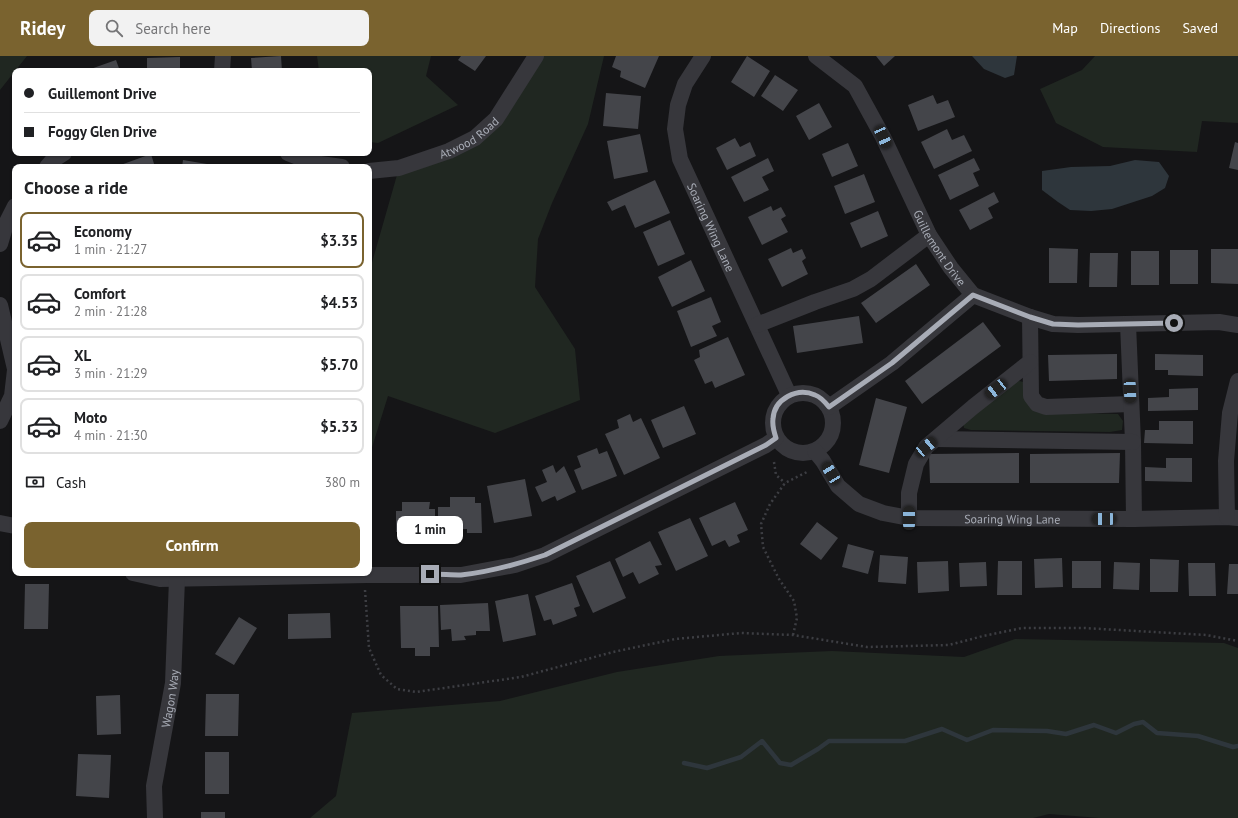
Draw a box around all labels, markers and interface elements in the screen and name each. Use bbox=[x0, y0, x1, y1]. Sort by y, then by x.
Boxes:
search box bbox=[89, 10, 369, 46]
text: Ridey bbox=[20, 16, 65, 40]
icon: search bbox=[103, 17, 125, 39]
text: Search here bbox=[135, 19, 211, 38]
text: Map bbox=[1052, 19, 1078, 37]
text: Directions bbox=[1100, 19, 1160, 37]
text: Saved bbox=[1182, 19, 1218, 37]
text: Guillemont Drive bbox=[48, 84, 157, 103]
street label: Atwood Road bbox=[437, 113, 501, 161]
text: Foggy Glen Drive bbox=[48, 122, 157, 141]
car bbox=[873, 124, 893, 150]
text: Choose a ride bbox=[24, 176, 128, 199]
street label: Soaring Wing Lane bbox=[684, 180, 738, 274]
street label: Guillemont Drive bbox=[911, 207, 970, 288]
icon: car bbox=[26, 222, 62, 258]
text: Economy bbox=[74, 222, 132, 241]
text: $3.35 bbox=[320, 231, 358, 250]
text: 1 min · 21:27 bbox=[74, 241, 147, 258]
icon: car bbox=[26, 284, 62, 320]
text: Comfort bbox=[74, 284, 126, 303]
text: $4.53 bbox=[320, 293, 358, 312]
text: 2 min · 21:28 bbox=[74, 303, 147, 320]
route start bbox=[1165, 314, 1183, 332]
icon: car bbox=[26, 346, 62, 382]
text: XL bbox=[74, 346, 91, 365]
text: $5.70 bbox=[320, 355, 358, 374]
text: 3 min · 21:29 bbox=[74, 365, 147, 382]
car bbox=[983, 377, 1009, 401]
car bbox=[1124, 379, 1136, 403]
icon: car bbox=[26, 408, 62, 444]
text: Moto bbox=[74, 408, 107, 427]
text: $5.33 bbox=[320, 417, 358, 436]
text: 4 min · 21:30 bbox=[74, 427, 147, 444]
car bbox=[913, 435, 939, 459]
car bbox=[820, 460, 842, 486]
icon: cash bbox=[24, 471, 46, 493]
text: Cash bbox=[56, 473, 86, 492]
text: 380 m bbox=[325, 474, 360, 491]
car bbox=[903, 506, 915, 530]
street label: Soaring Wing Lane bbox=[964, 511, 1060, 526]
car bbox=[1092, 513, 1116, 525]
callout: 1 min bbox=[397, 516, 463, 544]
text: 1 min bbox=[414, 521, 446, 538]
button: Confirm bbox=[24, 522, 360, 568]
route end bbox=[421, 565, 439, 583]
street label: Wagon Way bbox=[157, 669, 181, 729]

